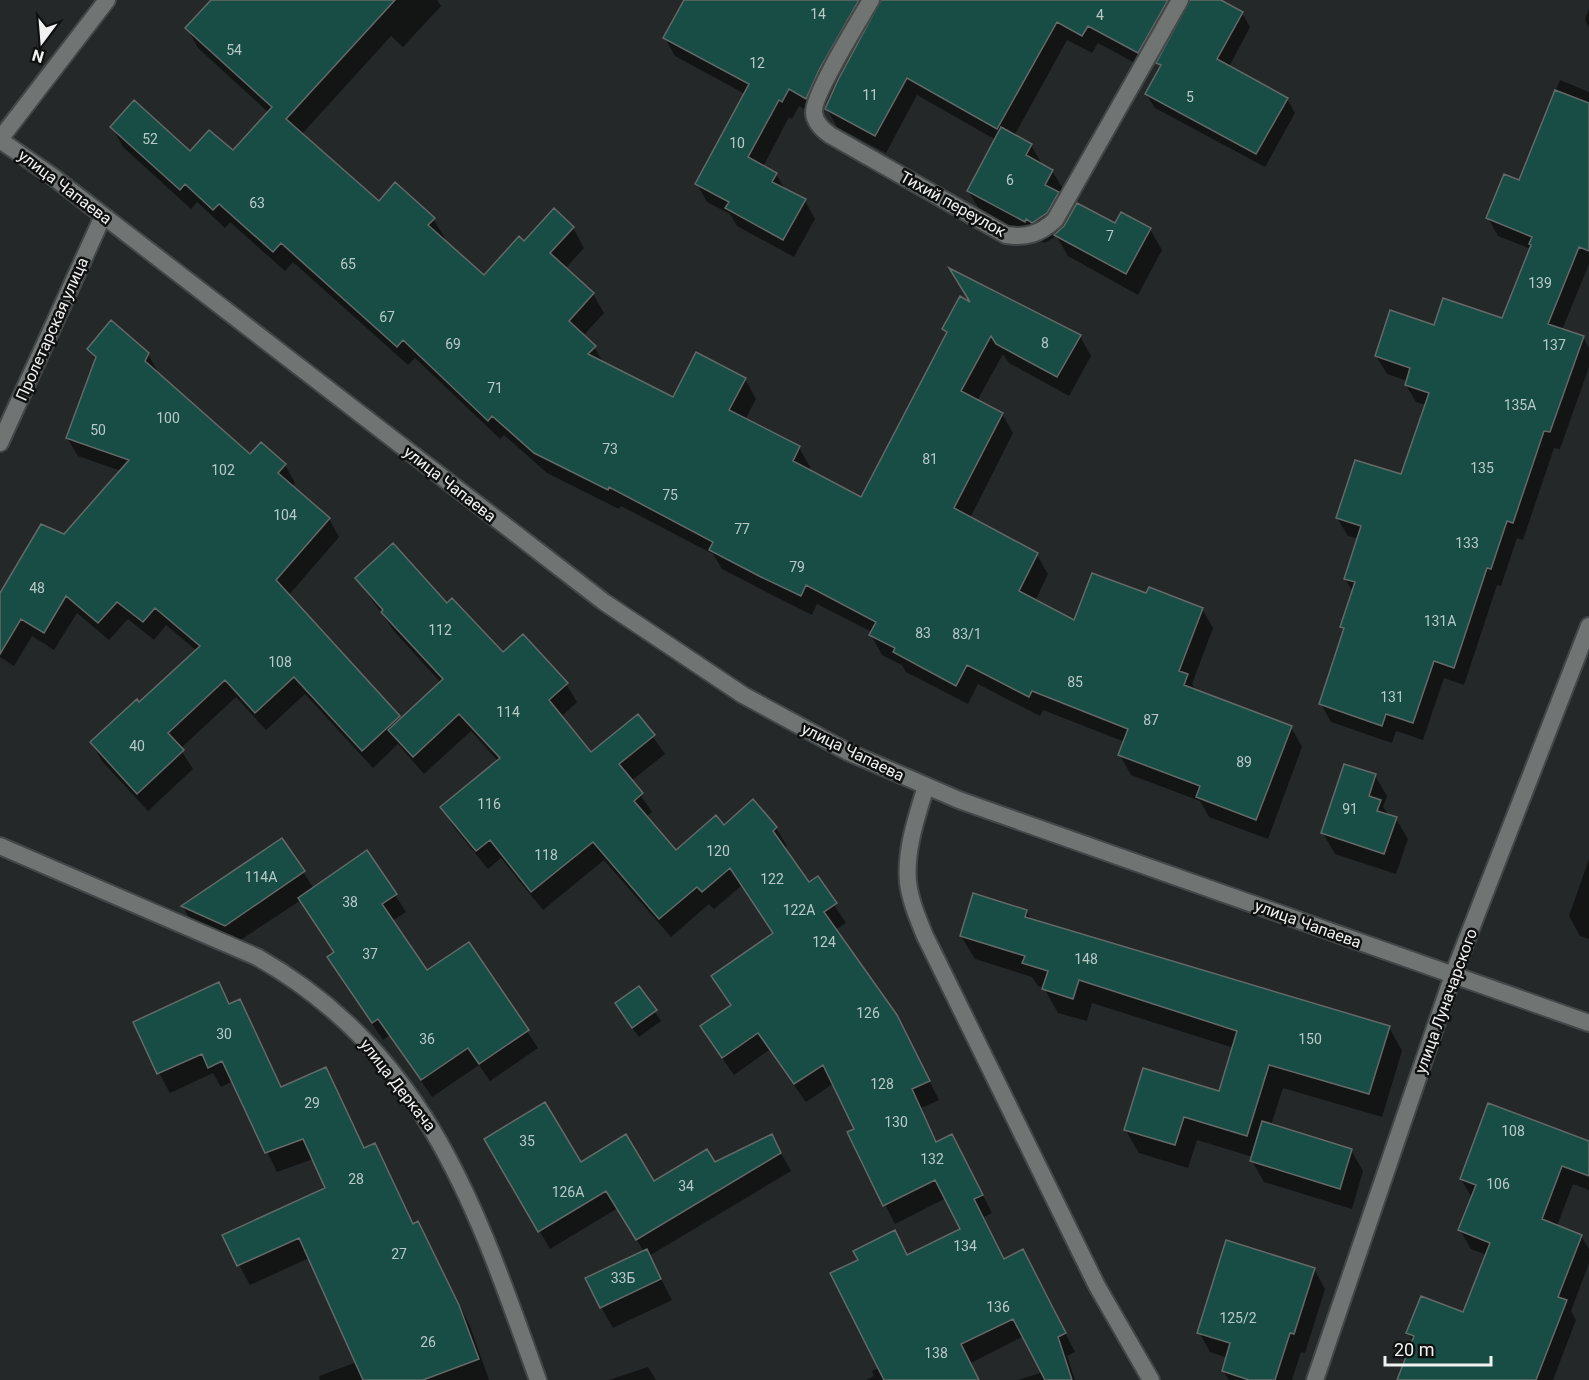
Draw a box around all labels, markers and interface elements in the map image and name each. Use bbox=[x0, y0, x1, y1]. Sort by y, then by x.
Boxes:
house number: 14 bbox=[810, 6, 826, 22]
house number: 4 bbox=[1096, 7, 1104, 23]
north arrow bbox=[12, 12, 72, 72]
house number: 54 bbox=[226, 42, 242, 58]
text: N bbox=[30, 45, 46, 67]
house number: 12 bbox=[749, 55, 765, 71]
house number: 11 bbox=[862, 87, 878, 103]
house number: 5 bbox=[1186, 89, 1194, 105]
house number: 52 bbox=[142, 131, 158, 147]
house number: 10 bbox=[729, 135, 745, 151]
street label: улица Чапаева bbox=[15, 146, 115, 228]
street label: Тихий переулок bbox=[897, 167, 1009, 241]
house number: 6 bbox=[1006, 172, 1014, 188]
house number: 63 bbox=[249, 195, 265, 211]
house number: 7 bbox=[1106, 228, 1114, 244]
street label: Пролетарская улица bbox=[12, 254, 92, 404]
house number: 65 bbox=[340, 256, 356, 272]
house number: 139 bbox=[1528, 275, 1552, 291]
house number: 67 bbox=[379, 309, 395, 325]
house number: 8 bbox=[1041, 335, 1049, 351]
house number: 69 bbox=[445, 336, 461, 352]
house number: 137 bbox=[1542, 337, 1566, 353]
house number: 71 bbox=[487, 380, 503, 396]
house number: 135А bbox=[1504, 397, 1536, 413]
house number: 100 bbox=[156, 410, 180, 426]
house number: 50 bbox=[90, 422, 106, 438]
house number: 73 bbox=[602, 441, 618, 457]
street label: улица Чапаева bbox=[400, 442, 500, 526]
house number: 81 bbox=[922, 451, 938, 467]
house number: 135 bbox=[1470, 460, 1494, 476]
house number: 102 bbox=[211, 462, 235, 478]
house number: 75 bbox=[662, 487, 678, 503]
house number: 104 bbox=[273, 507, 297, 523]
house number: 77 bbox=[734, 521, 750, 537]
house number: 133 bbox=[1455, 535, 1479, 551]
house number: 79 bbox=[789, 559, 805, 575]
house number: 48 bbox=[29, 580, 45, 596]
house number: 131А bbox=[1424, 613, 1456, 629]
house number: 112 bbox=[428, 622, 452, 638]
house number: 83 bbox=[915, 625, 931, 641]
house number: 83/1 bbox=[952, 626, 982, 642]
house number: 108 bbox=[268, 654, 292, 670]
house number: 85 bbox=[1067, 674, 1083, 690]
house number: 131 bbox=[1380, 689, 1404, 705]
house number: 114 bbox=[496, 704, 520, 720]
house number: 87 bbox=[1143, 712, 1159, 728]
street label: улица Чапаева bbox=[799, 719, 907, 785]
house number: 40 bbox=[129, 738, 145, 754]
house number: 89 bbox=[1236, 754, 1252, 770]
house number: 116 bbox=[477, 796, 501, 812]
house number: 91 bbox=[1342, 801, 1358, 817]
house number: 120 bbox=[706, 843, 730, 859]
house number: 118 bbox=[534, 847, 558, 863]
house number: 114А bbox=[245, 869, 277, 885]
house number: 122 bbox=[760, 871, 784, 887]
house number: 38 bbox=[342, 894, 358, 910]
street label: улица Чапаева bbox=[1252, 896, 1364, 952]
house number: 122А bbox=[783, 902, 815, 918]
street label: улица Луначарского bbox=[1411, 926, 1481, 1076]
house number: 124 bbox=[812, 934, 836, 950]
house number: 37 bbox=[362, 946, 378, 962]
house number: 148 bbox=[1074, 951, 1098, 967]
house number: 126 bbox=[856, 1005, 880, 1021]
house number: 30 bbox=[216, 1026, 232, 1042]
house number: 36 bbox=[419, 1031, 435, 1047]
house number: 150 bbox=[1298, 1031, 1322, 1047]
street label: улица Деркача bbox=[356, 1035, 440, 1135]
house number: 128 bbox=[870, 1076, 894, 1092]
house number: 29 bbox=[304, 1095, 320, 1111]
house number: 130 bbox=[884, 1114, 908, 1130]
house number: 108 bbox=[1501, 1123, 1525, 1139]
house number: 35 bbox=[519, 1133, 535, 1149]
house number: 132 bbox=[920, 1151, 944, 1167]
house number: 28 bbox=[348, 1171, 364, 1187]
house number: 106 bbox=[1486, 1176, 1510, 1192]
house number: 34 bbox=[678, 1178, 694, 1194]
house number: 126А bbox=[552, 1184, 584, 1200]
house number: 134 bbox=[953, 1238, 977, 1254]
house number: 27 bbox=[391, 1246, 407, 1262]
house number: 33Б bbox=[611, 1270, 635, 1286]
house number: 136 bbox=[986, 1299, 1010, 1315]
house number: 125/2 bbox=[1219, 1310, 1257, 1326]
scale bar bbox=[1385, 1329, 1492, 1367]
house number: 26 bbox=[420, 1334, 436, 1350]
text: 20 m bbox=[1394, 1339, 1434, 1360]
house number: 138 bbox=[924, 1345, 948, 1361]

